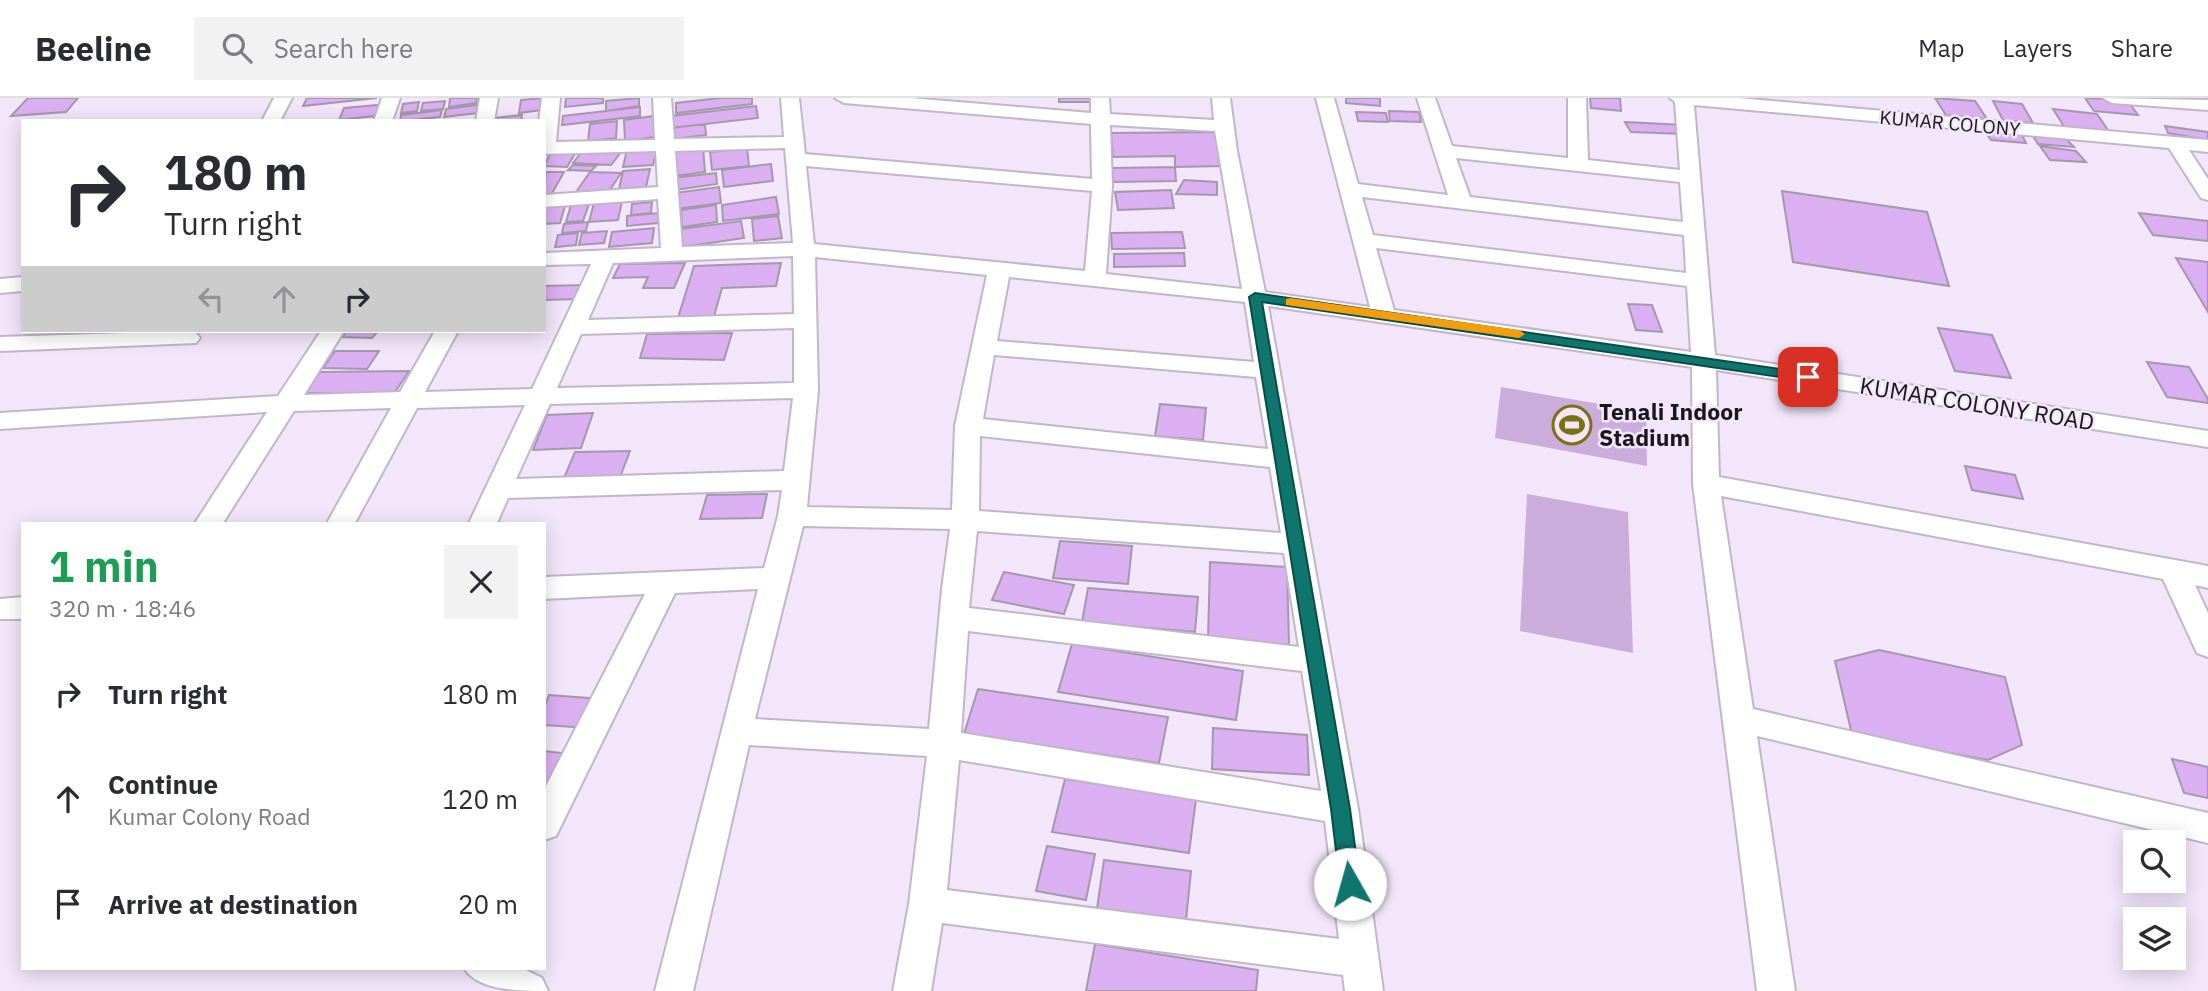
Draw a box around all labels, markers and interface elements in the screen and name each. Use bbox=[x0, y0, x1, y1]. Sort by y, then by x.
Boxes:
search box bbox=[194, 17, 684, 80]
text: Beeline bbox=[35, 27, 152, 70]
icon: search bbox=[218, 29, 256, 67]
text: Search here bbox=[274, 31, 413, 65]
text: Map bbox=[1918, 32, 1965, 64]
text: Layers bbox=[2003, 32, 2073, 64]
text: Share bbox=[2111, 32, 2173, 64]
street label: KUMAR COLONY bbox=[1879, 105, 2022, 141]
text: 180 m bbox=[164, 140, 308, 203]
icon: right bbox=[49, 147, 140, 238]
text: Turn right bbox=[164, 202, 302, 244]
icon: left bbox=[192, 280, 230, 318]
icon: ahead bbox=[265, 280, 303, 318]
icon: right bbox=[338, 280, 376, 318]
pin bbox=[1778, 347, 1838, 407]
icon: arrive bbox=[1789, 358, 1827, 396]
street label: KUMAR COLONY ROAD bbox=[1858, 370, 2097, 436]
place label: Tenali Indoor Stadium bbox=[1599, 396, 1743, 452]
sports icon: Tenali Indoor Stadium bbox=[1551, 404, 1593, 446]
text: 1 min bbox=[49, 539, 159, 594]
button: close bbox=[444, 545, 518, 619]
text: 320 m · 18:46 bbox=[49, 593, 196, 623]
icon: right bbox=[49, 675, 87, 713]
text: Turn right bbox=[108, 677, 227, 711]
text: 180 m bbox=[442, 677, 518, 711]
text: Continue bbox=[108, 767, 218, 801]
icon: ahead bbox=[49, 780, 87, 818]
text: 120 m bbox=[442, 782, 518, 816]
text: Kumar Colony Road bbox=[108, 801, 311, 831]
map controls bbox=[2123, 830, 2186, 970]
button: search bbox=[2123, 830, 2186, 893]
position arrow bbox=[1313, 847, 1387, 921]
icon: arrive bbox=[49, 885, 87, 923]
text: Arrive at destination bbox=[108, 887, 358, 921]
text: 20 m bbox=[458, 887, 518, 921]
button: layers bbox=[2123, 907, 2186, 970]

